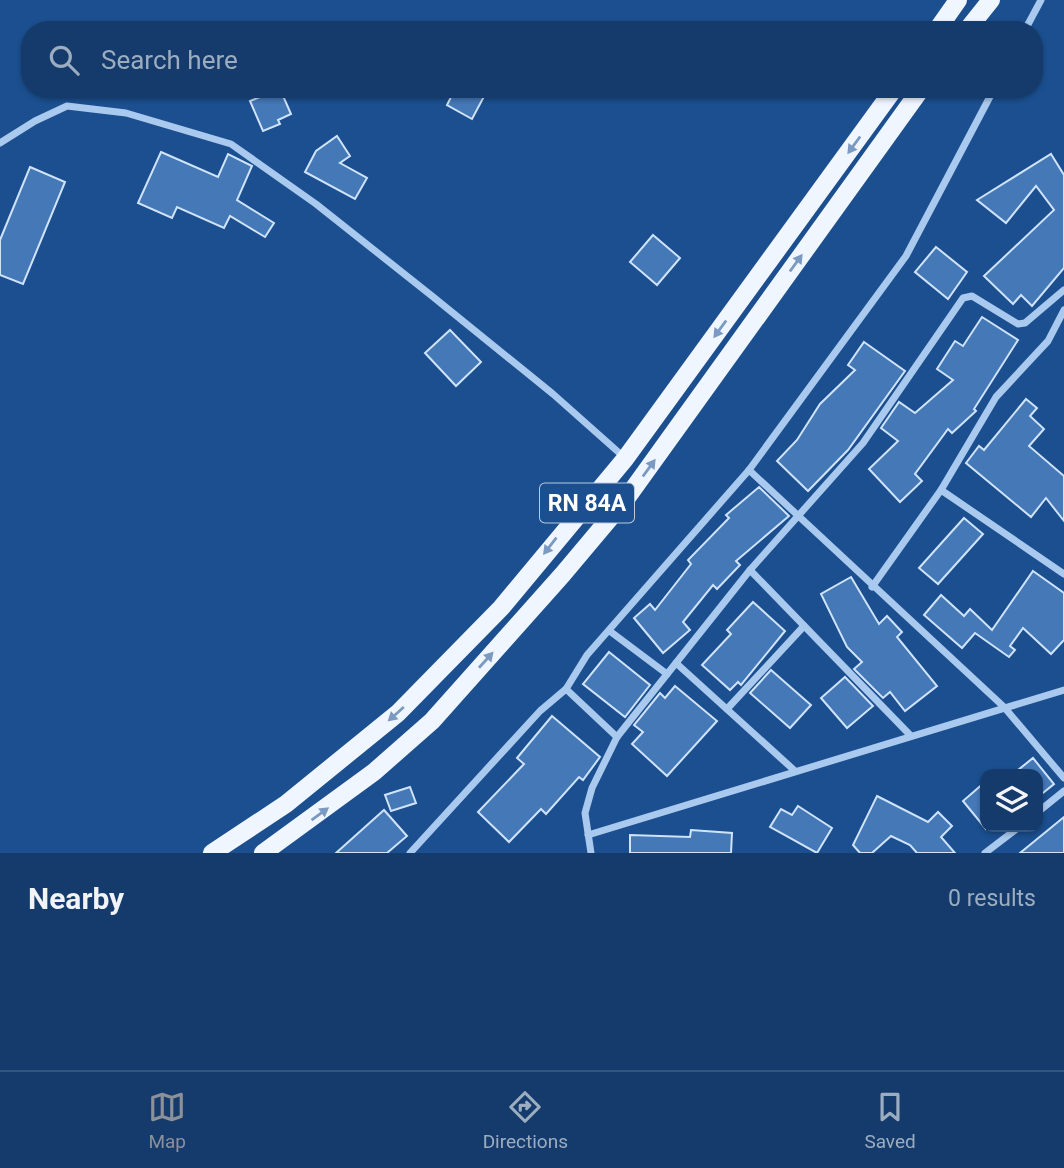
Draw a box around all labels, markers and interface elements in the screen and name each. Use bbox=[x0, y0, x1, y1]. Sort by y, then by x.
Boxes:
search box bbox=[21, 21, 1043, 98]
icon: search bbox=[45, 41, 83, 79]
text: Search here bbox=[101, 45, 238, 75]
one-way arrow bbox=[847, 135, 861, 154]
one-way arrow bbox=[789, 254, 803, 272]
one-way arrow bbox=[714, 320, 728, 338]
one-way arrow bbox=[642, 459, 656, 477]
road number: RN 84A bbox=[540, 484, 634, 523]
one-way arrow bbox=[543, 538, 558, 555]
one-way arrow bbox=[478, 651, 494, 669]
one-way arrow bbox=[388, 705, 405, 721]
map controls bbox=[980, 769, 1043, 832]
button: layers bbox=[980, 769, 1043, 832]
one-way arrow bbox=[310, 807, 329, 821]
text: Nearby bbox=[28, 881, 124, 916]
text: 0 results bbox=[948, 885, 1036, 912]
tab: Map bbox=[148, 1088, 186, 1153]
tab: Directions bbox=[483, 1088, 568, 1153]
tab: Saved bbox=[864, 1088, 916, 1153]

